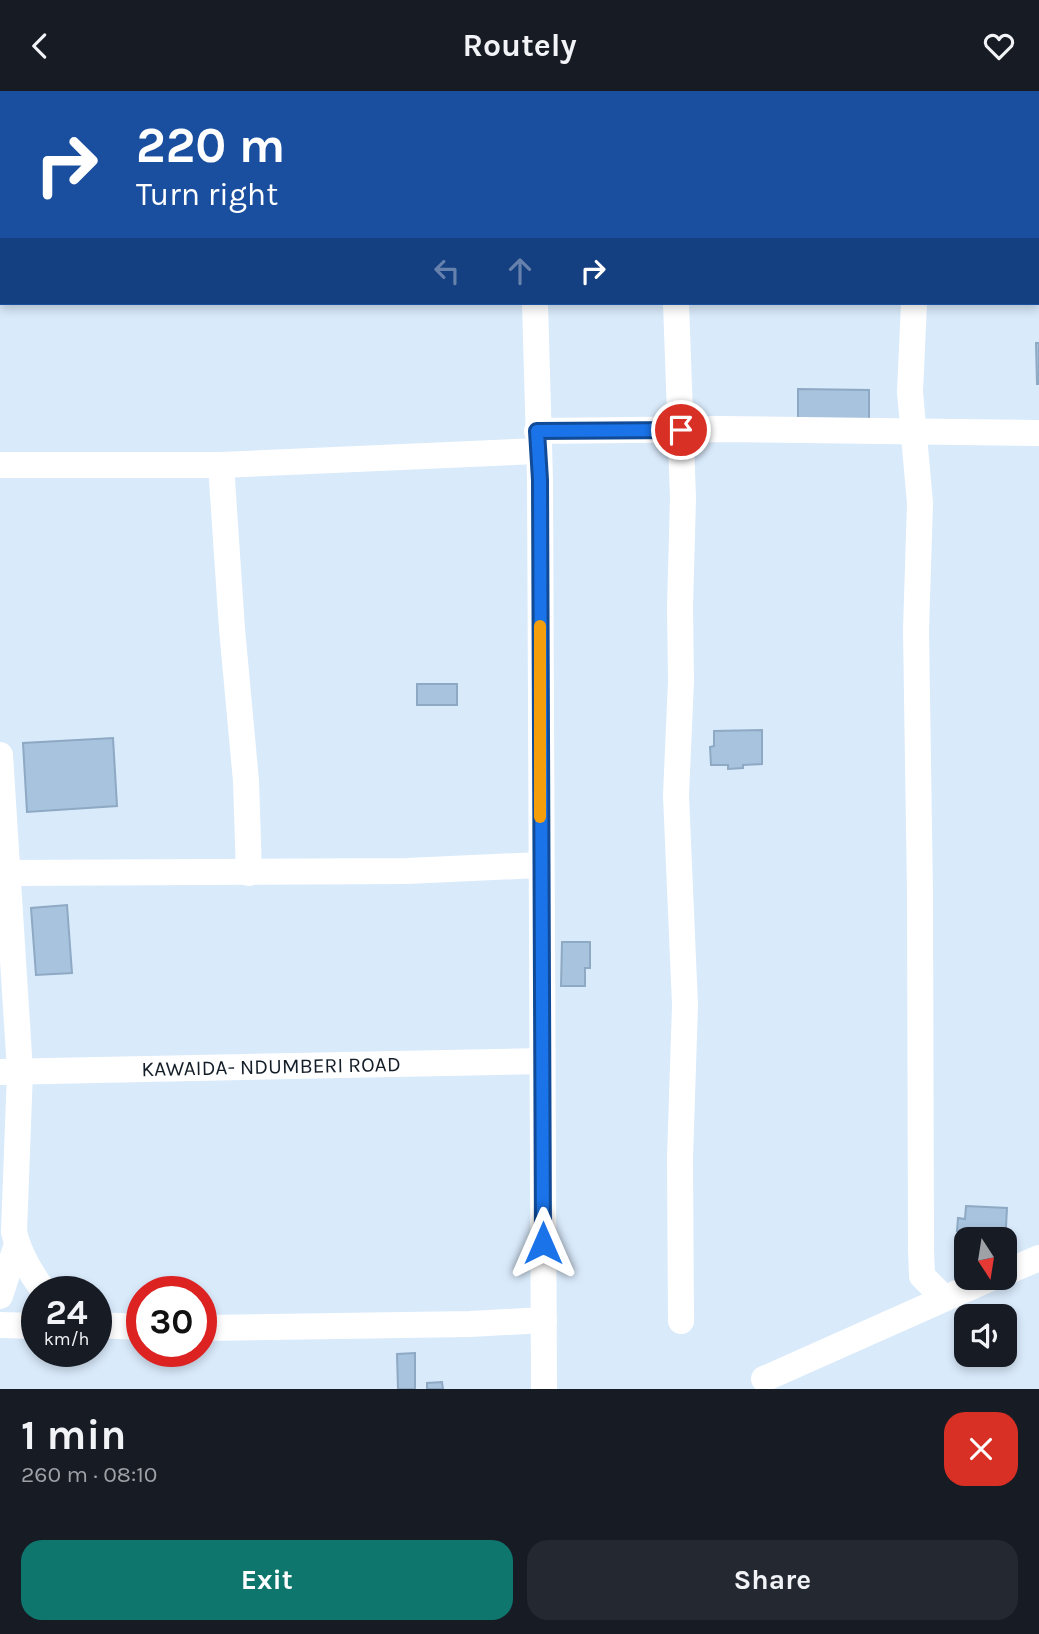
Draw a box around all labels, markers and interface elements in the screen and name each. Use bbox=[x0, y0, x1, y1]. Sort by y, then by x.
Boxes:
icon: back bbox=[21, 27, 59, 65]
text: Routely bbox=[462, 27, 577, 64]
icon: heart bbox=[980, 27, 1018, 65]
text: 220 m bbox=[136, 117, 285, 174]
icon: right bbox=[21, 119, 112, 210]
text: Turn right bbox=[136, 176, 278, 213]
icon: left bbox=[428, 252, 466, 290]
icon: ahead bbox=[501, 252, 539, 290]
icon: right bbox=[574, 252, 612, 290]
pin bbox=[651, 400, 711, 460]
icon: arrive bbox=[662, 411, 700, 449]
street label: KAWAIDA- NDUMBERI ROAD bbox=[141, 1052, 401, 1081]
position arrow bbox=[506, 1206, 580, 1280]
north arrow bbox=[954, 1227, 1017, 1290]
map controls bbox=[954, 1227, 1017, 1367]
speed limit sign: 30 bbox=[126, 1276, 217, 1367]
text: 24 bbox=[46, 1292, 88, 1333]
button: sound bbox=[954, 1304, 1017, 1367]
text: km/h bbox=[44, 1328, 89, 1350]
text: 1 min bbox=[21, 1410, 126, 1460]
button: close bbox=[944, 1412, 1018, 1486]
text: 260 m · 08:10 bbox=[21, 1461, 158, 1488]
button: Exit bbox=[21, 1540, 513, 1620]
button: Share bbox=[527, 1540, 1018, 1620]

